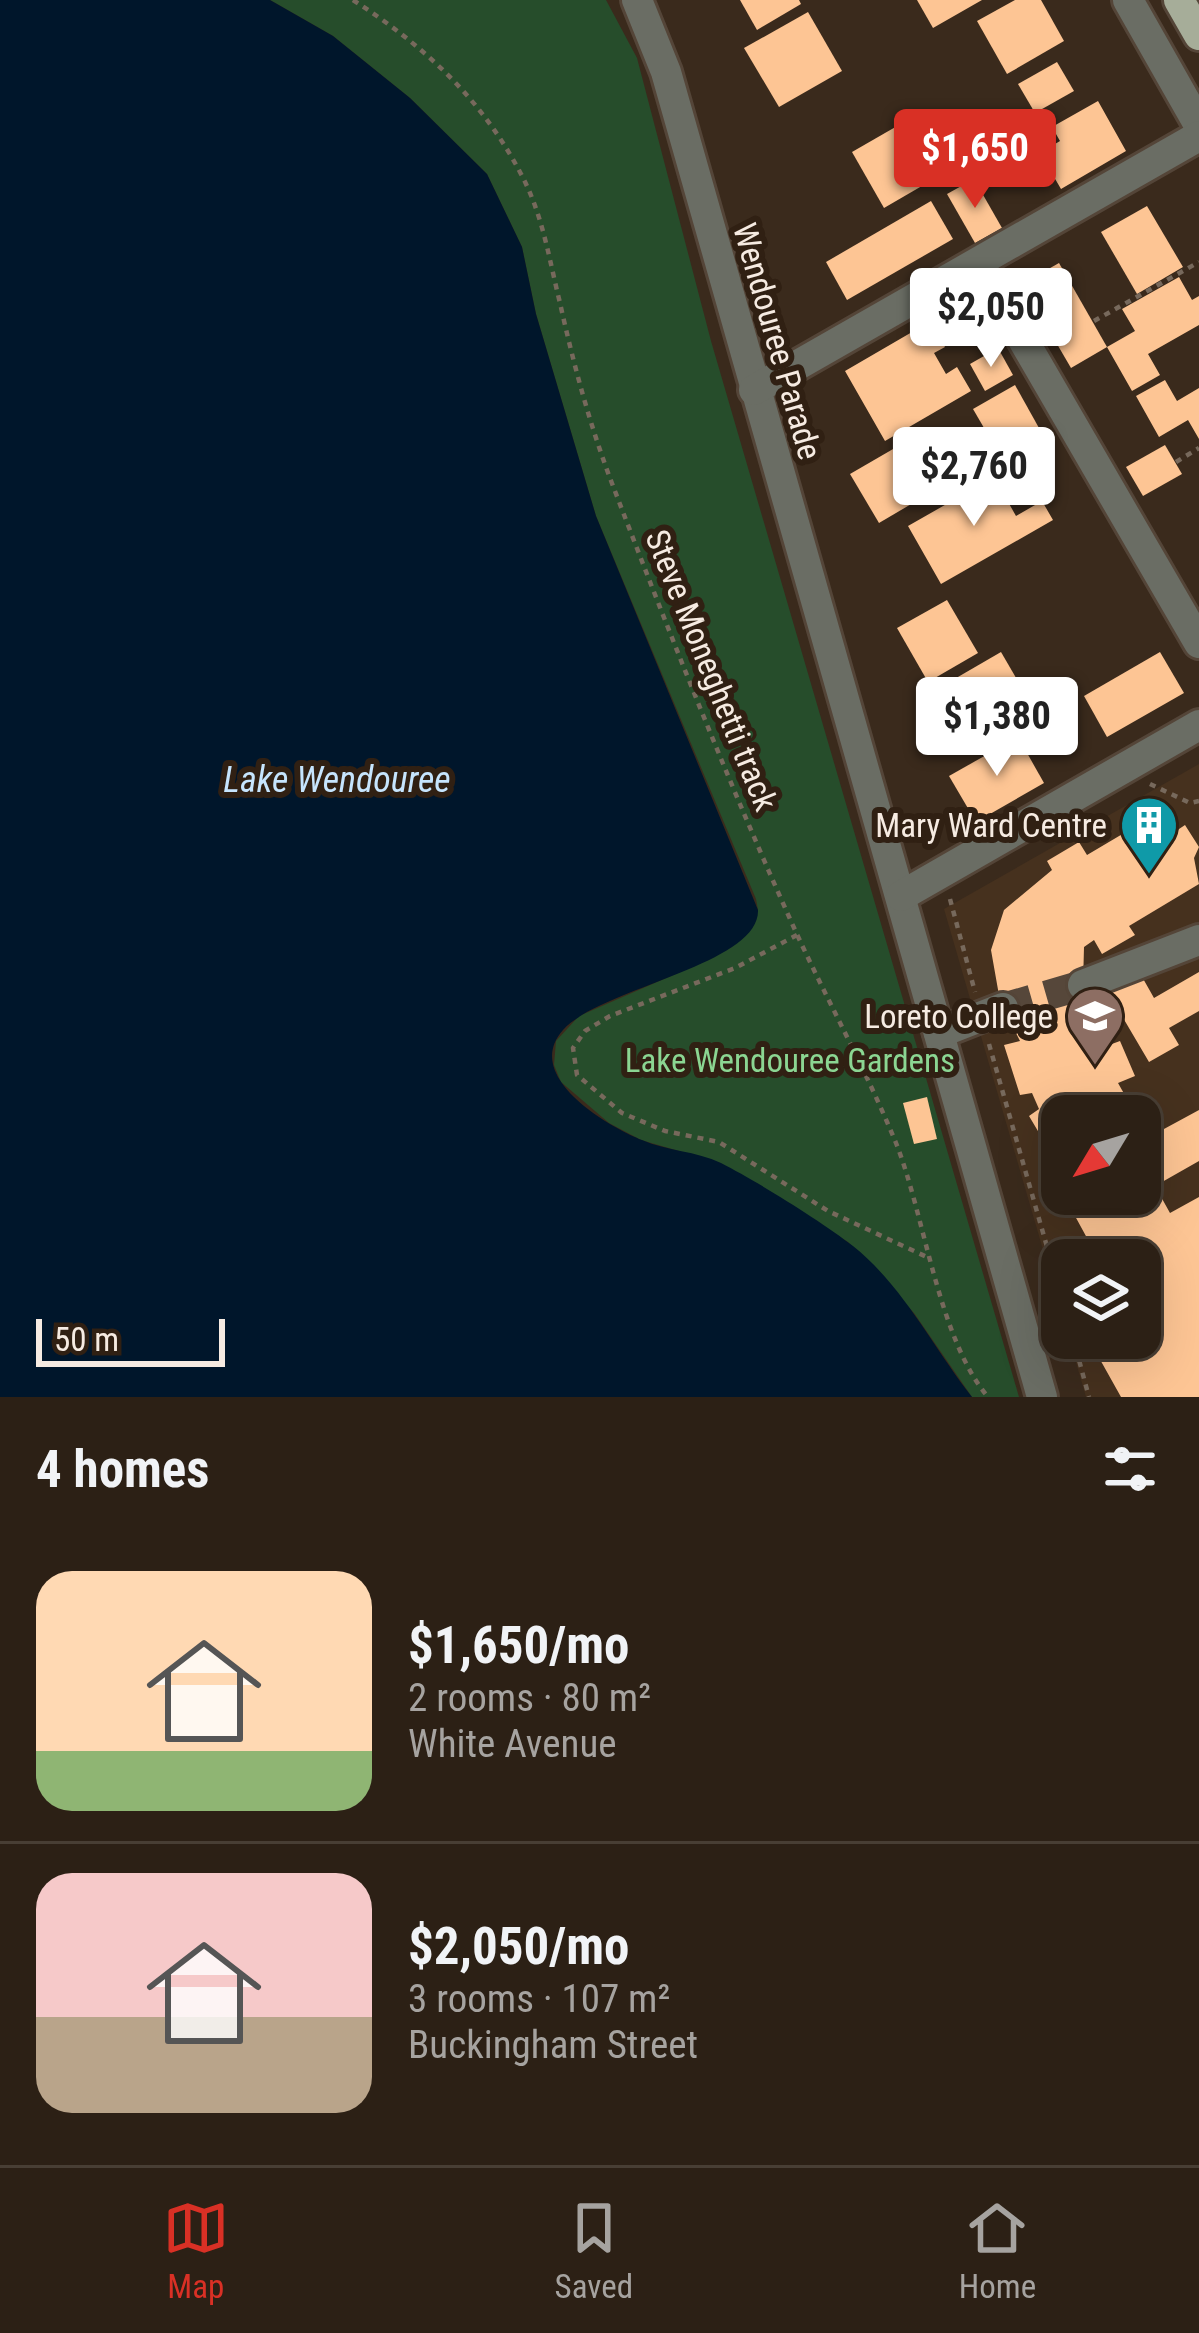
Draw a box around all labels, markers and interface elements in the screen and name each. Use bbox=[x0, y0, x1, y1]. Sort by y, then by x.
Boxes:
pin: $1,650 bbox=[877, 109, 1073, 211]
text: $1,650 bbox=[921, 125, 1029, 171]
street label: Wendouree Parade bbox=[725, 218, 830, 464]
pin: $2,050 bbox=[893, 268, 1089, 370]
text: $2,050 bbox=[937, 284, 1045, 330]
pin: $2,760 bbox=[876, 427, 1072, 529]
text: $2,760 bbox=[920, 443, 1028, 489]
street label: Steve Moneghetti track bbox=[637, 524, 786, 816]
pin: $1,380 bbox=[899, 677, 1095, 779]
text: $1,380 bbox=[943, 693, 1051, 739]
water label: Lake Wendouree bbox=[223, 759, 451, 801]
building icon: Mary Ward Centre bbox=[1118, 794, 1180, 876]
place label: Mary Ward Centre bbox=[875, 806, 1107, 845]
school or university icon: Loreto College bbox=[1064, 985, 1126, 1067]
place label: Loreto College bbox=[864, 997, 1053, 1036]
park label: Lake Wendouree Gardens bbox=[625, 1041, 955, 1080]
north arrow bbox=[1041, 1095, 1161, 1215]
map controls bbox=[1041, 1095, 1161, 1359]
button: layers bbox=[1041, 1239, 1161, 1359]
scale bar bbox=[36, 1313, 225, 1366]
text: 50 m bbox=[54, 1320, 119, 1359]
icon: filters bbox=[1097, 1436, 1163, 1502]
text: 4 homes bbox=[36, 1440, 209, 1499]
text: $1,650/mo bbox=[408, 1616, 629, 1675]
icon: home bbox=[132, 1619, 276, 1763]
text: 2 rooms · 80 m² bbox=[408, 1675, 651, 1721]
text: White Avenue bbox=[408, 1721, 617, 1767]
text: $2,050/mo bbox=[408, 1917, 629, 1976]
icon: home bbox=[132, 1921, 276, 2065]
text: 3 rooms · 107 m² bbox=[408, 1976, 670, 2022]
text: Buckingham Street bbox=[408, 2022, 698, 2068]
tab: Map bbox=[163, 2195, 229, 2306]
tab: Saved bbox=[555, 2195, 633, 2306]
tab: Home bbox=[959, 2195, 1036, 2306]

